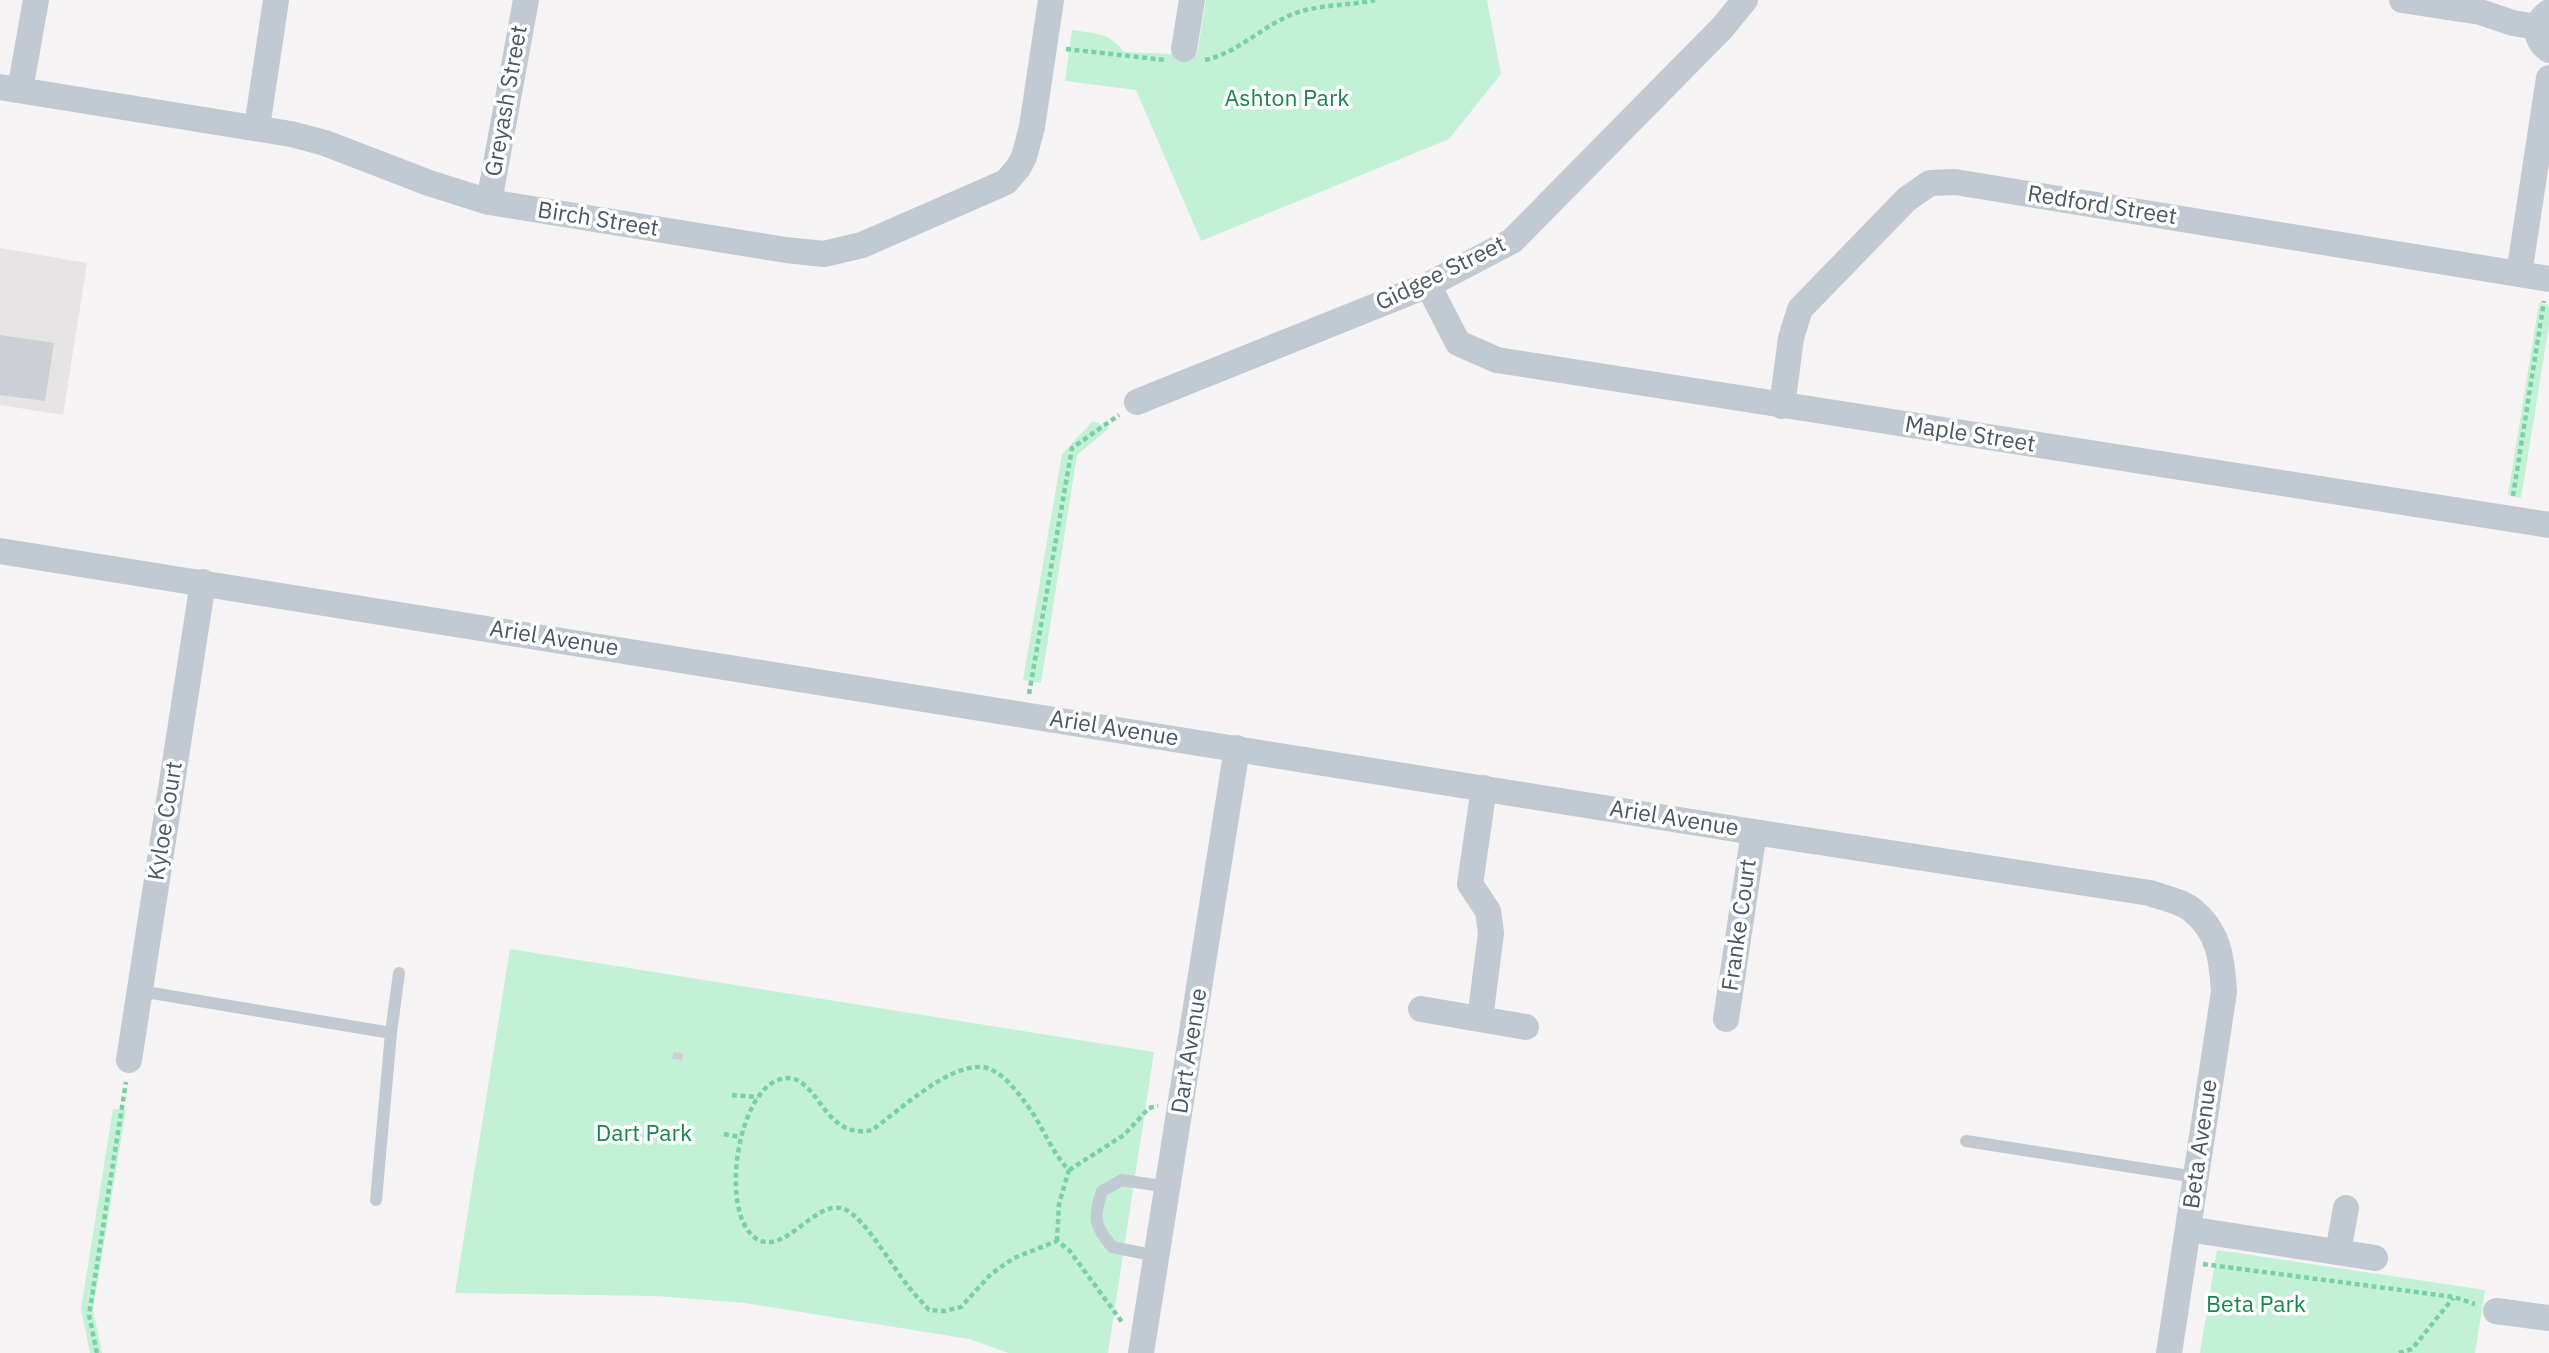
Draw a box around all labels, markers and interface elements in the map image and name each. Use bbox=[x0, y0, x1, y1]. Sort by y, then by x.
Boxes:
street label: Greyash Street bbox=[480, 23, 534, 179]
park label: Ashton Park bbox=[1225, 85, 1349, 113]
street label: Redford Street bbox=[2025, 181, 2179, 231]
street label: Birch Street bbox=[535, 197, 661, 243]
street label: Gidgee Street bbox=[1372, 231, 1510, 317]
street label: Maple Street bbox=[1903, 411, 2037, 459]
street label: Ariel Avenue bbox=[488, 615, 620, 663]
street label: Ariel Avenue bbox=[1048, 705, 1180, 753]
street label: Kyloe Court bbox=[143, 760, 189, 882]
street label: Ariel Avenue bbox=[1608, 795, 1740, 843]
street label: Franke Court bbox=[1717, 857, 1763, 993]
street label: Dart Avenue bbox=[1166, 986, 1214, 1116]
street label: Beta Avenue bbox=[2178, 1078, 2224, 1210]
park label: Dart Park bbox=[596, 1120, 692, 1148]
park label: Beta Park bbox=[2206, 1291, 2306, 1319]

